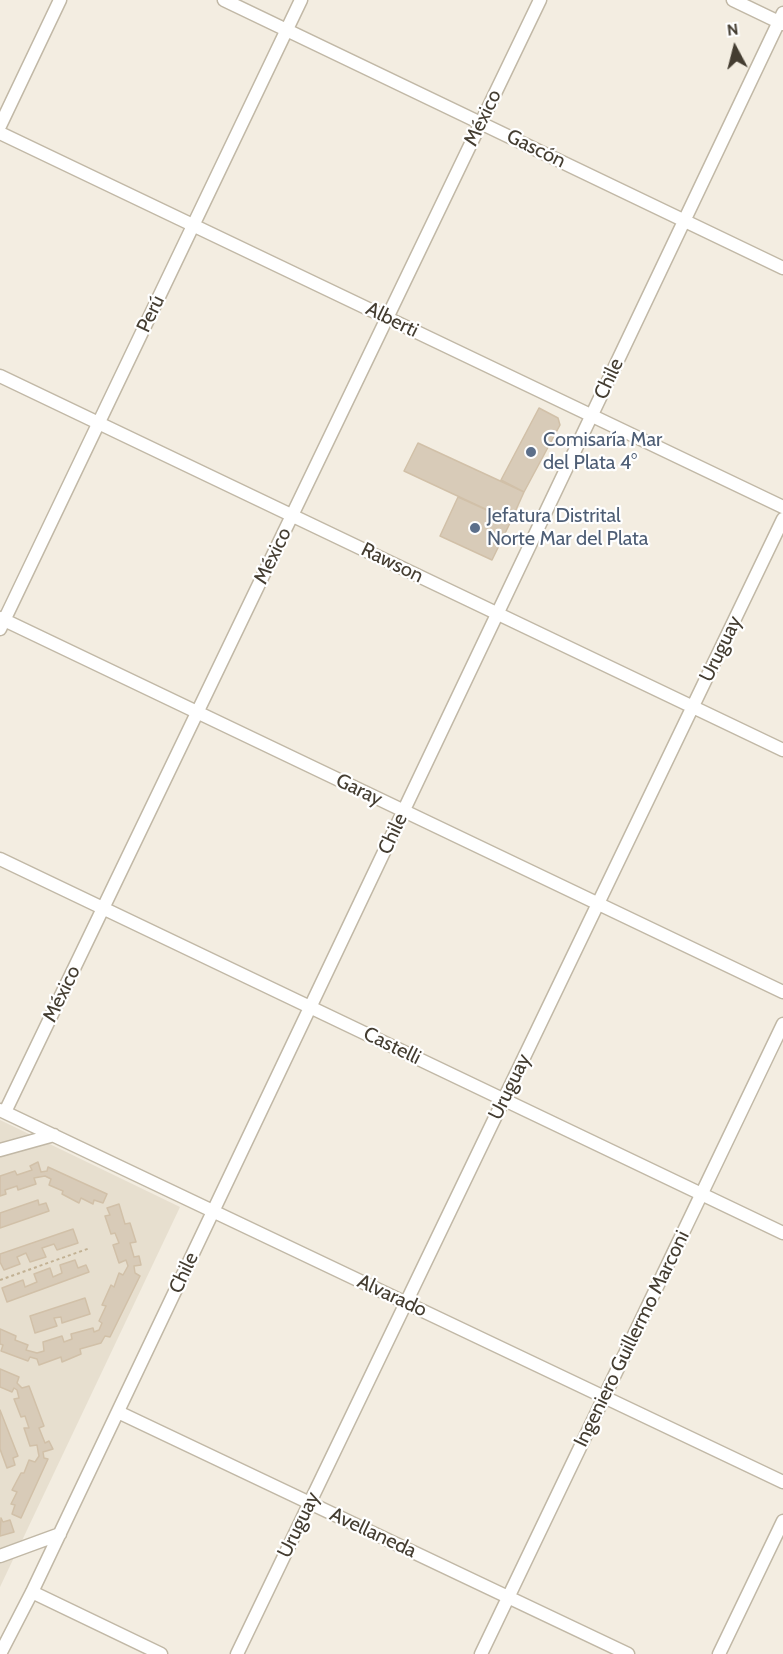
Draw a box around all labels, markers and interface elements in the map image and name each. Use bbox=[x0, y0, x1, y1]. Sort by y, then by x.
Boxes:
north arrow bbox=[705, 18, 765, 78]
text: N bbox=[726, 20, 740, 40]
street label: México bbox=[459, 86, 507, 150]
street label: Gascón bbox=[503, 125, 569, 173]
street label: Perú bbox=[132, 292, 170, 336]
street label: Alberti bbox=[362, 297, 422, 343]
street label: Chile bbox=[589, 355, 629, 403]
place label: Comisaría Mar del Plata 4° bbox=[543, 428, 662, 475]
marker: Comisaría Mar del Plata 4° bbox=[524, 445, 538, 459]
place label: Jefatura Distrital Norte Mar del Plata bbox=[487, 504, 648, 551]
marker: Jefatura Distrital Norte Mar del Plata bbox=[468, 521, 482, 535]
street label: México bbox=[249, 524, 297, 588]
street label: Rawson bbox=[357, 538, 427, 588]
street label: Uruguay bbox=[695, 612, 747, 686]
street label: Garay bbox=[332, 769, 386, 811]
street label: Chile bbox=[373, 810, 413, 858]
street label: México bbox=[38, 962, 86, 1026]
street label: Castelli bbox=[359, 1022, 425, 1070]
street label: Uruguay bbox=[484, 1050, 536, 1124]
street label: Ingeniero Guillermo Marconi bbox=[569, 1227, 695, 1451]
street label: Chile bbox=[164, 1249, 204, 1297]
street label: Alvarado bbox=[353, 1269, 431, 1323]
street label: Uruguay bbox=[273, 1488, 325, 1562]
street label: Avellaneda bbox=[326, 1503, 420, 1563]

